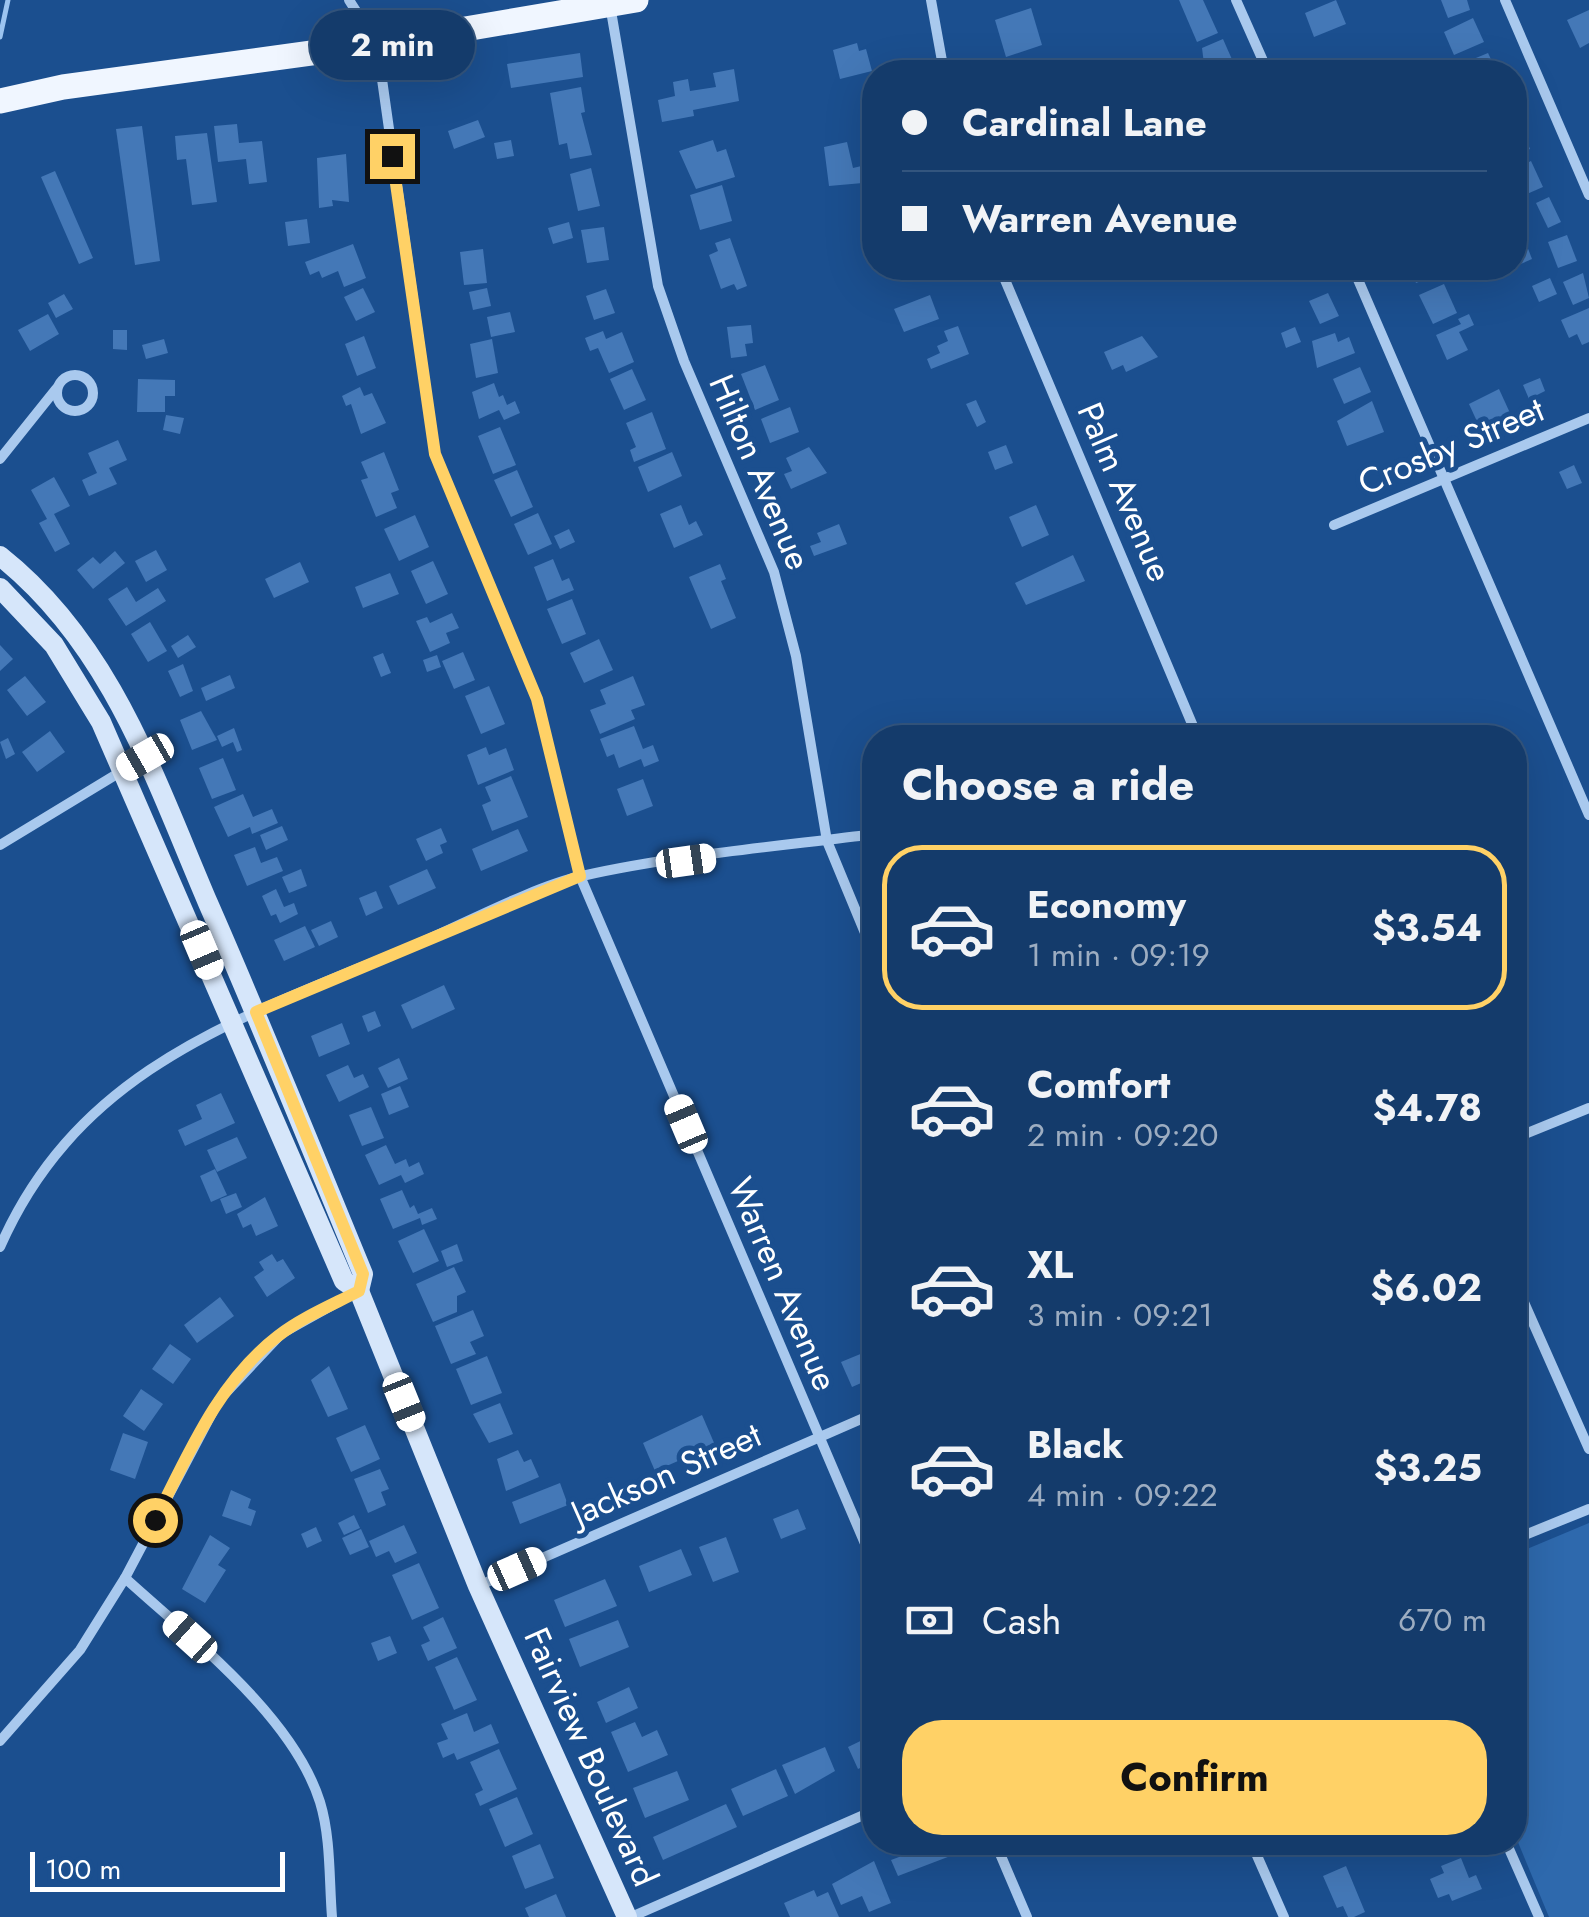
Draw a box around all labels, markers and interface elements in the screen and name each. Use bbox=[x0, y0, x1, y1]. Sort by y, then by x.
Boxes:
callout: 2 min bbox=[310, 11, 474, 81]
text: 2 min bbox=[350, 22, 435, 68]
text: Cardinal Lane bbox=[962, 95, 1207, 150]
route end bbox=[370, 134, 415, 179]
text: Warren Avenue bbox=[962, 191, 1238, 246]
street label: Hilton Avenue bbox=[696, 367, 824, 577]
street label: Crosby Street bbox=[1350, 384, 1552, 508]
street label: Palm Avenue bbox=[1065, 395, 1185, 589]
car bbox=[112, 729, 178, 785]
text: Choose a ride bbox=[902, 752, 1194, 817]
car bbox=[654, 842, 718, 880]
text: Economy bbox=[1027, 877, 1186, 932]
icon: car bbox=[907, 883, 997, 973]
text: $3.54 bbox=[1372, 900, 1482, 955]
car bbox=[176, 917, 228, 983]
text: 1 min · 09:19 bbox=[1027, 932, 1210, 978]
text: Comfort bbox=[1027, 1057, 1170, 1112]
icon: car bbox=[907, 1063, 997, 1153]
text: $4.78 bbox=[1373, 1080, 1482, 1135]
car bbox=[660, 1091, 712, 1157]
text: 2 min · 09:20 bbox=[1027, 1112, 1218, 1158]
street label: Warren Avenue bbox=[716, 1170, 850, 1398]
text: XL bbox=[1027, 1237, 1073, 1292]
icon: car bbox=[907, 1243, 997, 1333]
text: $6.02 bbox=[1371, 1260, 1482, 1315]
text: 3 min · 09:21 bbox=[1027, 1292, 1213, 1338]
car bbox=[379, 1369, 429, 1435]
street label: Jackson Street bbox=[559, 1410, 769, 1540]
text: Black bbox=[1027, 1417, 1124, 1472]
icon: car bbox=[907, 1423, 997, 1513]
text: $3.25 bbox=[1374, 1440, 1482, 1495]
text: 4 min · 09:22 bbox=[1027, 1472, 1218, 1518]
route start bbox=[133, 1498, 178, 1543]
car bbox=[483, 1543, 551, 1595]
icon: cash bbox=[902, 1593, 957, 1648]
text: Cash bbox=[982, 1593, 1062, 1648]
text: 670 m bbox=[1398, 1597, 1487, 1643]
car bbox=[158, 1606, 222, 1668]
street label: Fairview Boulevard bbox=[512, 1620, 670, 1894]
button: Confirm bbox=[902, 1720, 1487, 1835]
scale bar bbox=[30, 1847, 285, 1892]
text: 100 m bbox=[45, 1849, 121, 1890]

